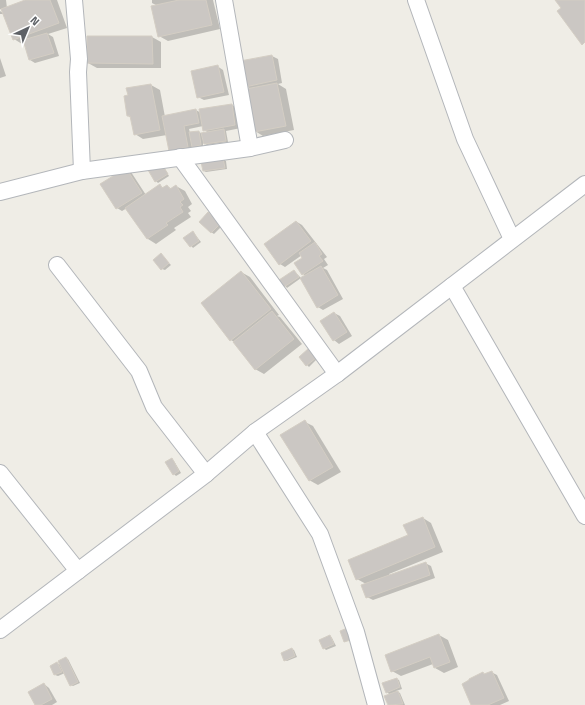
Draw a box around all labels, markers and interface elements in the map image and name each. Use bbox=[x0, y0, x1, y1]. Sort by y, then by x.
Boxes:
north arrow bbox=[8, 8, 48, 48]
text: N bbox=[27, 12, 43, 29]

